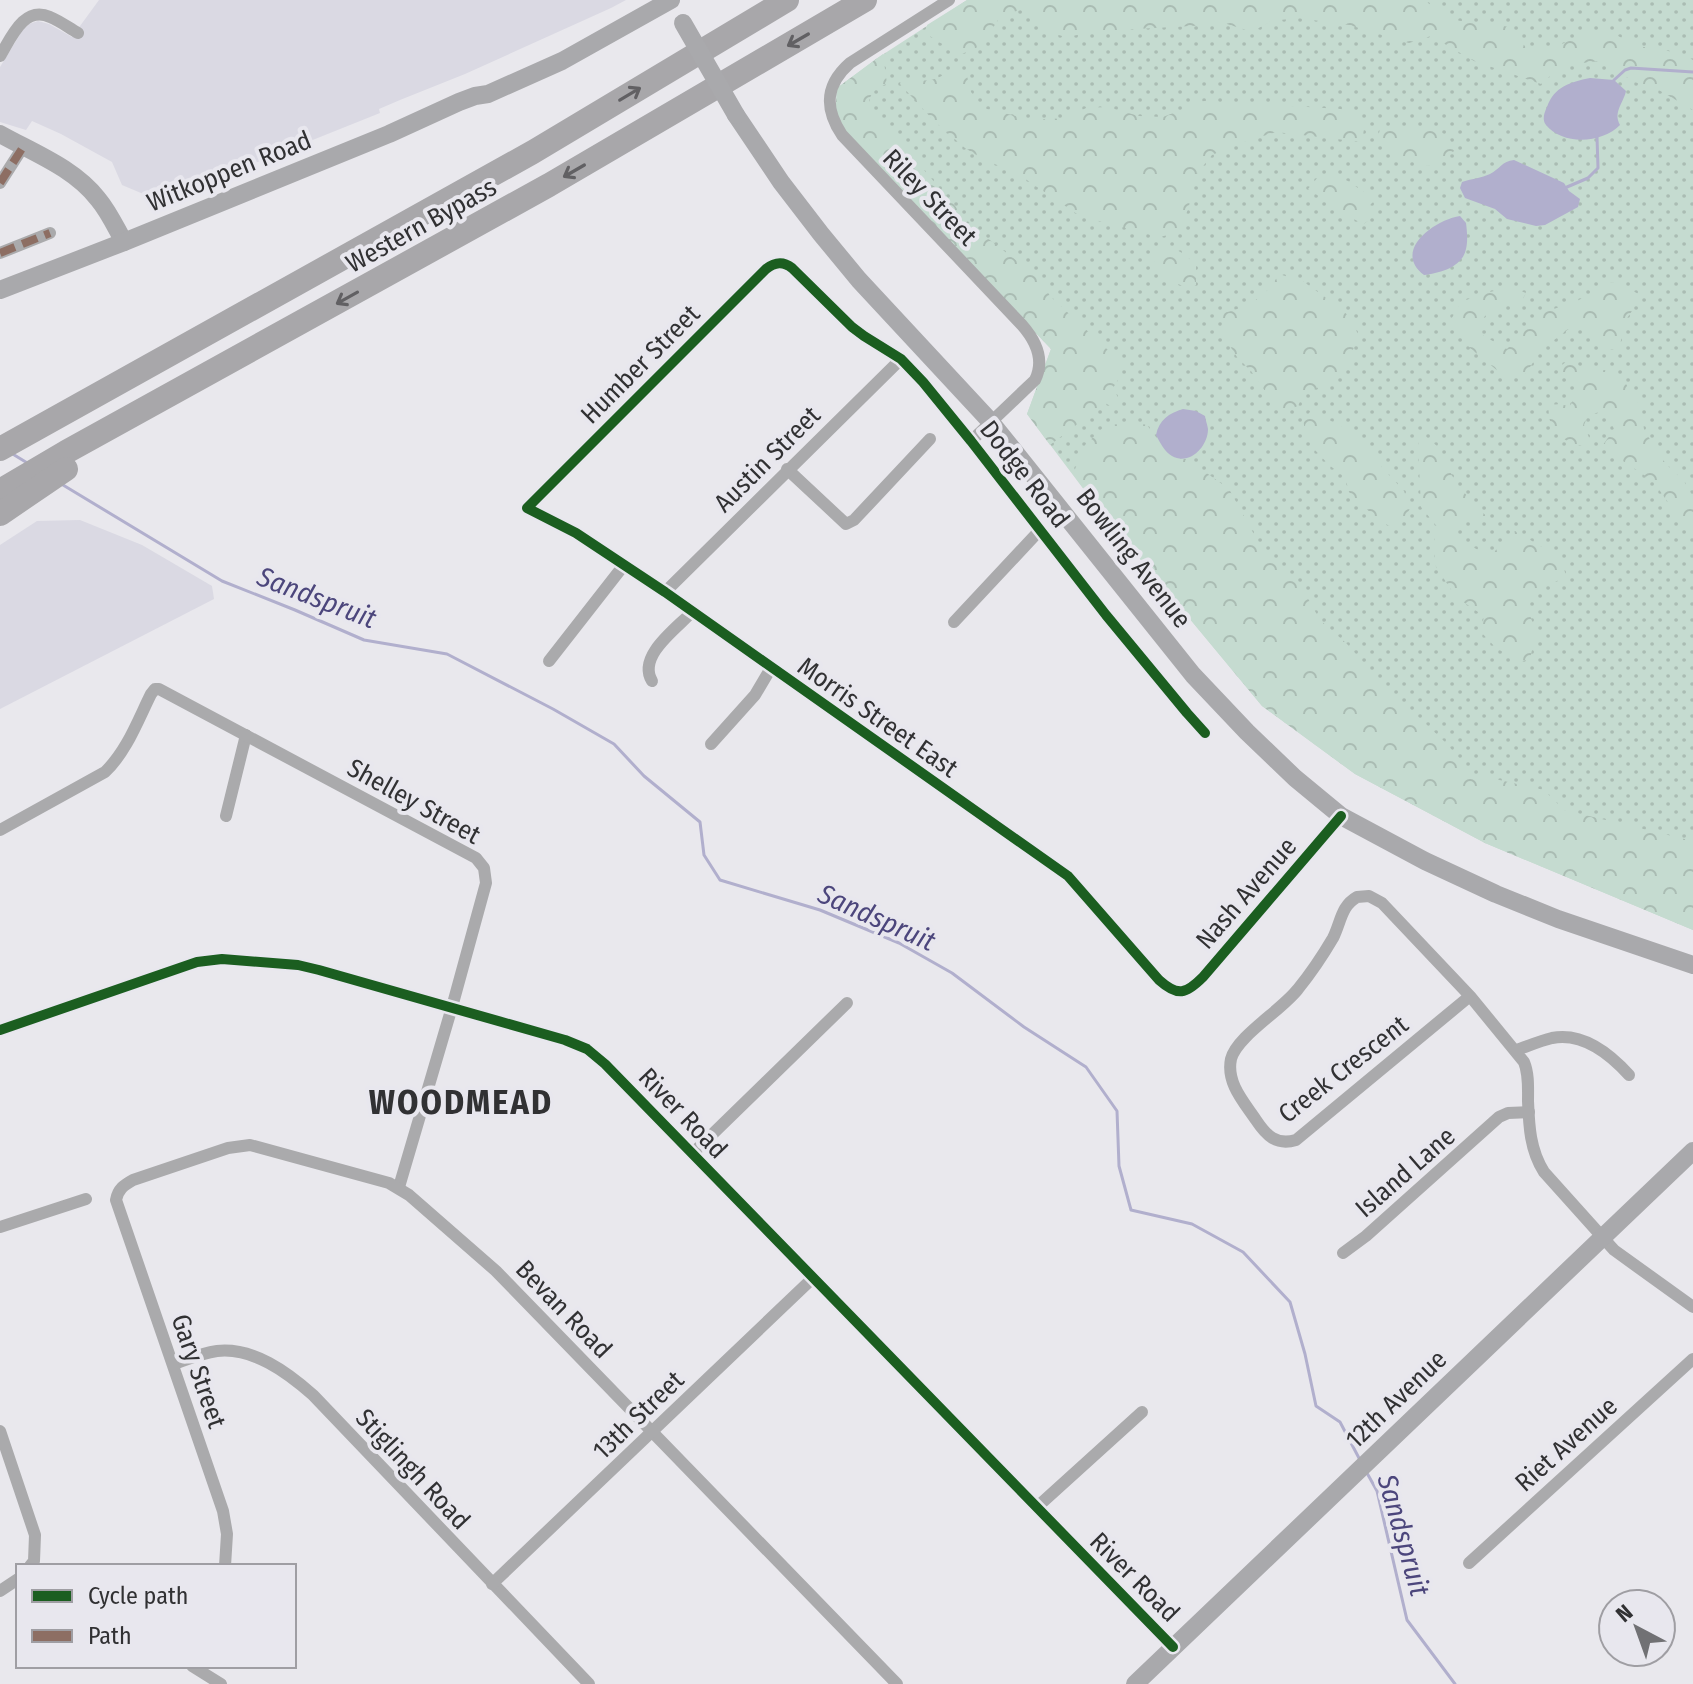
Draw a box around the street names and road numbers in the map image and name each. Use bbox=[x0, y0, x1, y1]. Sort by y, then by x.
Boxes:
street label: Witkoppen Road bbox=[143, 124, 316, 218]
street label: Riley Street bbox=[876, 143, 983, 252]
street label: Western Bypass bbox=[341, 171, 502, 279]
street label: Humber Street bbox=[575, 298, 707, 430]
street label: Austin Street bbox=[708, 400, 827, 519]
street label: Dodge Road bbox=[973, 415, 1076, 534]
street label: Bowling Avenue bbox=[1070, 482, 1198, 634]
street label: Morris Street East bbox=[792, 651, 964, 784]
street label: Shelley Street bbox=[342, 752, 486, 851]
street label: Nash Avenue bbox=[1190, 831, 1303, 955]
street label: Creek Crescent bbox=[1272, 1009, 1415, 1130]
street label: River Road bbox=[632, 1062, 733, 1165]
street label: Island Lane bbox=[1349, 1121, 1461, 1224]
street label: Bevan Road bbox=[509, 1254, 618, 1365]
street label: Gary Street bbox=[165, 1310, 233, 1433]
street label: 12th Avenue bbox=[1340, 1344, 1453, 1455]
street label: 13th Street bbox=[587, 1364, 691, 1466]
street label: Riet Avenue bbox=[1509, 1391, 1624, 1498]
street label: Stiglingh Road bbox=[349, 1403, 476, 1536]
street label: River Road bbox=[1083, 1526, 1186, 1629]

